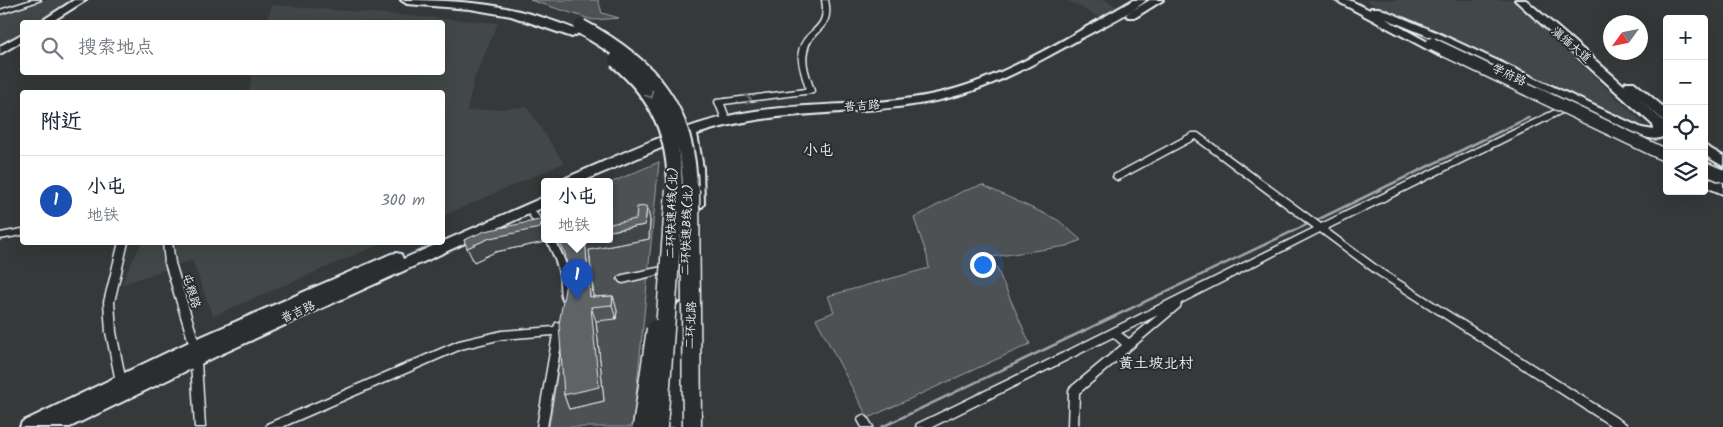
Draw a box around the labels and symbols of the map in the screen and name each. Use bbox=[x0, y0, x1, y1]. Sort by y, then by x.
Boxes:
north arrow bbox=[1603, 15, 1648, 60]
street label: 滇缅大道 bbox=[1547, 22, 1595, 68]
street label: 学府路 bbox=[1489, 59, 1529, 91]
one-way arrow bbox=[644, 89, 653, 99]
one-way arrow bbox=[743, 94, 752, 104]
street label: 普吉路 bbox=[843, 95, 881, 117]
district label: 小屯 bbox=[803, 139, 833, 163]
street label: 二环快速A线(北) bbox=[661, 167, 683, 259]
street label: 二环快速B线(北) bbox=[676, 184, 698, 276]
your location bbox=[970, 252, 996, 278]
pin: 1 bbox=[561, 259, 593, 300]
street label: 屯粮路 bbox=[177, 271, 205, 311]
street label: 普吉路 bbox=[278, 296, 318, 328]
street label: 二环北路 bbox=[680, 301, 702, 349]
district label: 黄土坡北村 bbox=[1118, 352, 1194, 376]

